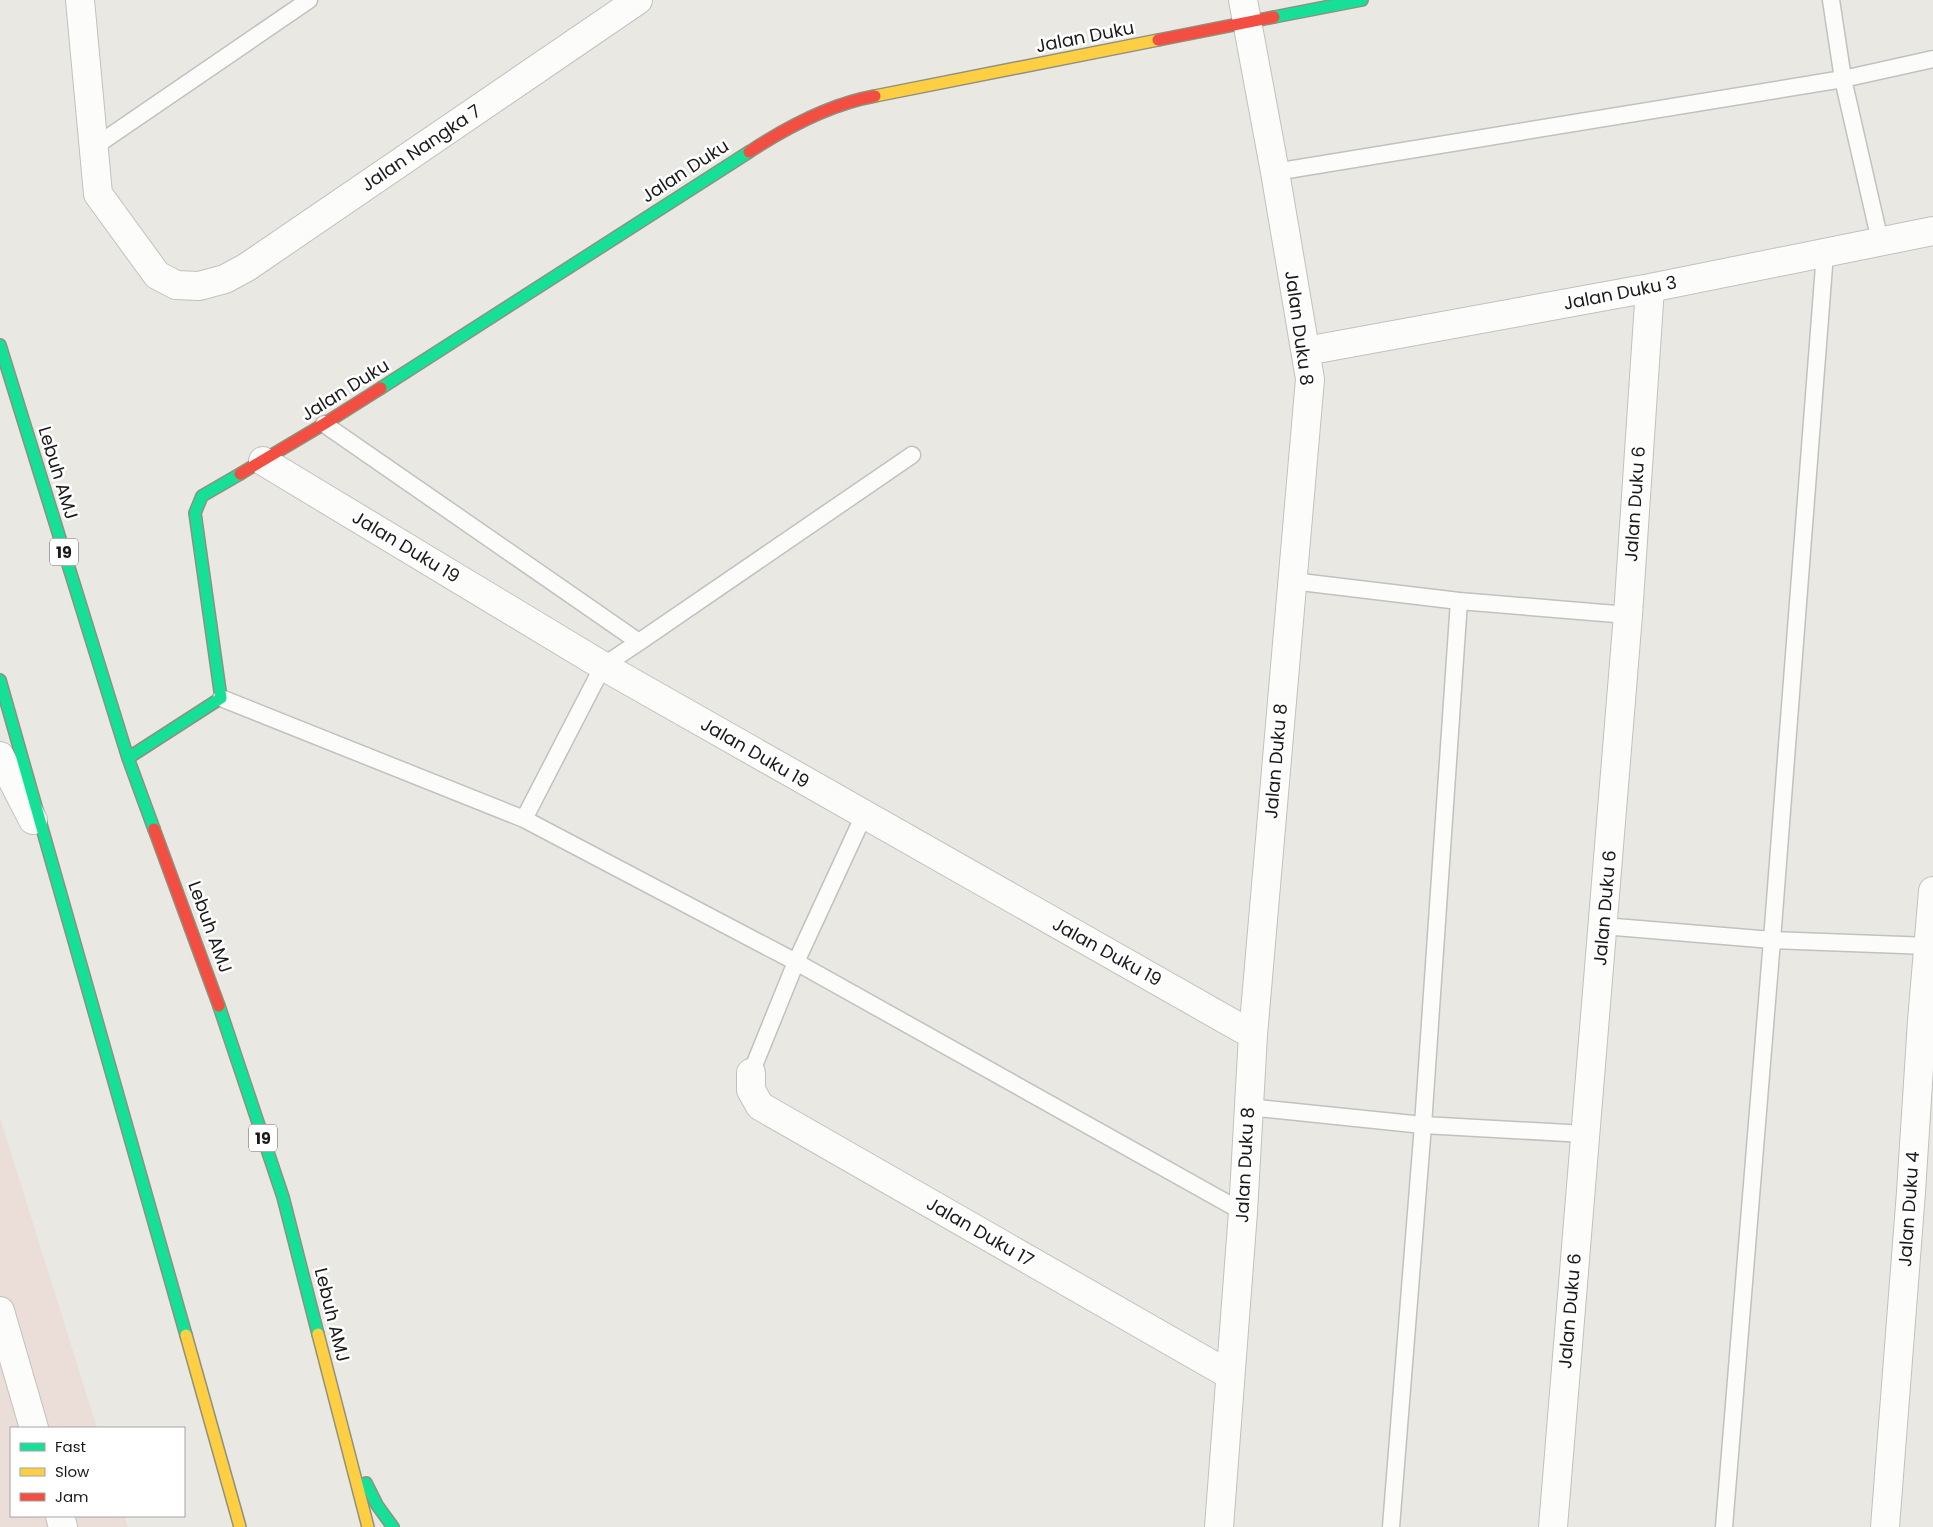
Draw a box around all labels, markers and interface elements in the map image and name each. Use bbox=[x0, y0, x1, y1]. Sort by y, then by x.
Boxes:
street label: Jalan Duku bbox=[1034, 15, 1136, 58]
street label: Jalan Nangka 7 bbox=[356, 98, 486, 197]
street label: Jalan Duku bbox=[636, 133, 733, 208]
street label: Jalan Duku 8 bbox=[1279, 269, 1320, 387]
street label: Jalan Duku 3 bbox=[1561, 269, 1679, 316]
street label: Jalan Duku bbox=[296, 353, 394, 427]
street label: Lebuh AMJ bbox=[32, 423, 84, 522]
street label: Jalan Duku 6 bbox=[1618, 445, 1651, 563]
street label: Jalan Duku 19 bbox=[348, 505, 465, 589]
road number: 19 bbox=[50, 538, 78, 566]
street label: Jalan Duku 8 bbox=[1258, 702, 1293, 820]
street label: Jalan Duku 19 bbox=[696, 711, 814, 794]
street label: Jalan Duku 6 bbox=[1587, 849, 1622, 967]
street label: Lebuh AMJ bbox=[182, 877, 239, 976]
street label: Jalan Duku 19 bbox=[1048, 911, 1166, 992]
street label: Jalan Duku 8 bbox=[1229, 1106, 1260, 1223]
road number: 19 bbox=[249, 1124, 277, 1152]
street label: Jalan Duku 4 bbox=[1892, 1150, 1925, 1268]
street label: Jalan Duku 17 bbox=[922, 1191, 1039, 1272]
street label: Jalan Duku 6 bbox=[1552, 1252, 1587, 1370]
street label: Lebuh AMJ bbox=[309, 1265, 356, 1365]
legend bbox=[10, 1427, 185, 1517]
text: Fast bbox=[55, 1436, 86, 1457]
text: Slow bbox=[55, 1461, 90, 1482]
text: Jam bbox=[55, 1486, 89, 1507]

